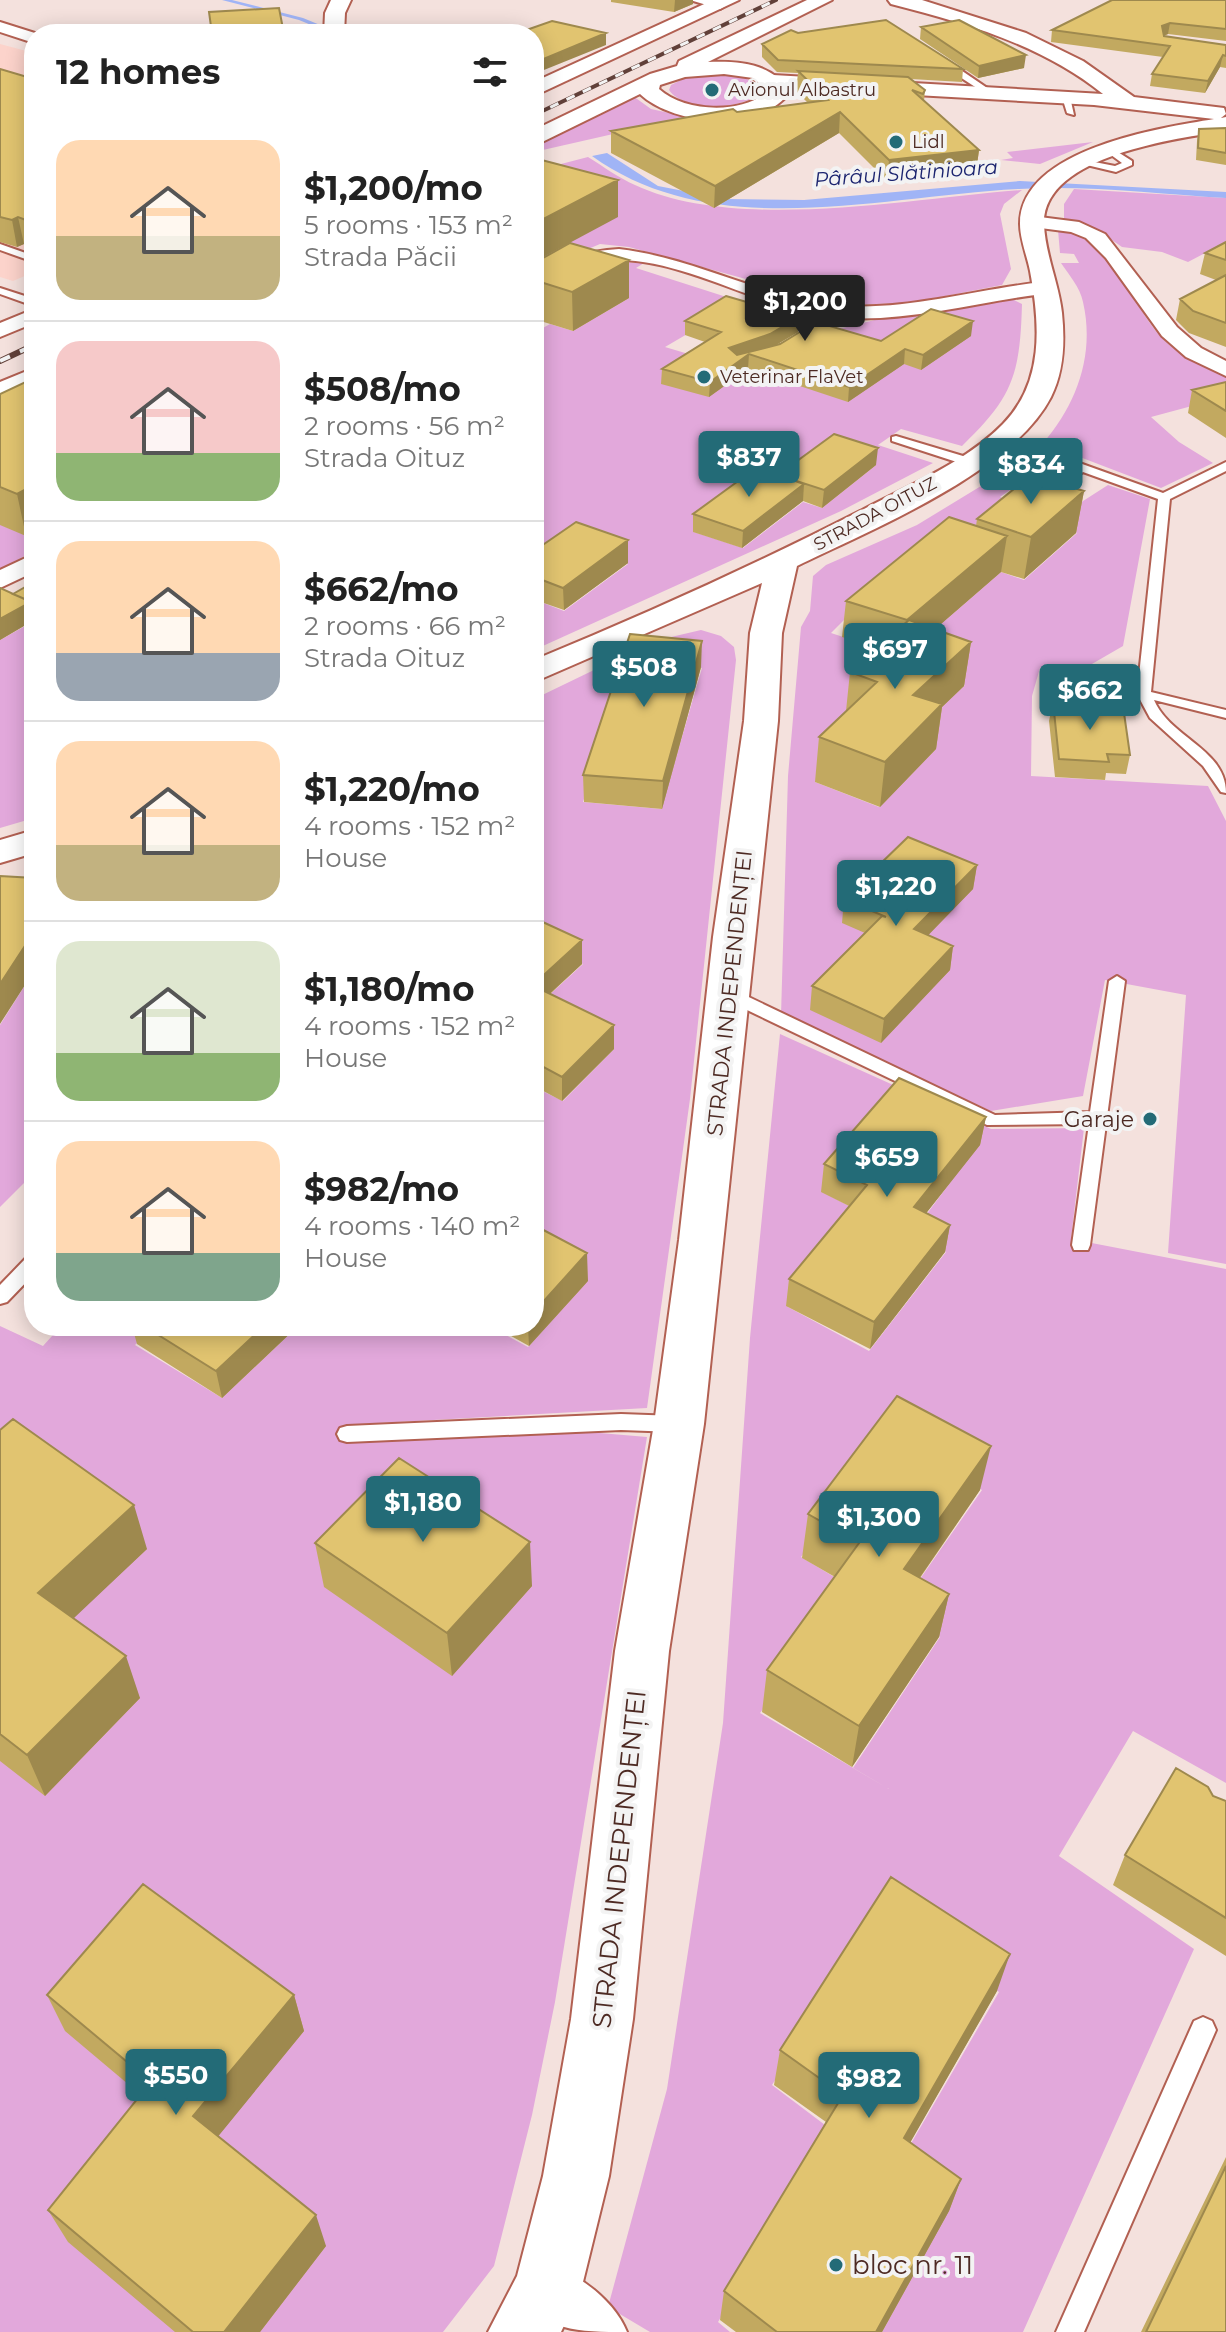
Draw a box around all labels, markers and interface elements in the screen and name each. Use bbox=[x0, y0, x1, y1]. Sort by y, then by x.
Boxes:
icon: filters bbox=[468, 50, 512, 94]
text: 12 homes bbox=[56, 51, 220, 93]
place label: Avionul Albastru bbox=[728, 79, 876, 101]
marker: Avionul Albastru bbox=[703, 81, 721, 99]
place label: Lidl bbox=[912, 131, 945, 153]
marker: Lidl bbox=[887, 133, 905, 151]
water label: Pârâul Slătinioara bbox=[813, 155, 999, 191]
text: $1,200/mo bbox=[304, 167, 483, 209]
icon: home bbox=[120, 172, 216, 268]
text: 5 rooms · 153 m² bbox=[304, 209, 513, 241]
text: Strada Păcii bbox=[304, 241, 457, 273]
pin: $1,200 bbox=[740, 275, 870, 343]
text: $1,200 bbox=[763, 285, 847, 317]
place label: Veterinar FlaVet bbox=[720, 366, 864, 388]
text: $508/mo bbox=[304, 368, 461, 410]
marker: Veterinar FlaVet bbox=[695, 368, 713, 386]
icon: home bbox=[120, 373, 216, 469]
text: 2 rooms · 56 m² bbox=[304, 410, 505, 442]
pin: $837 bbox=[702, 431, 796, 499]
pin: $834 bbox=[984, 438, 1078, 506]
text: $837 bbox=[716, 441, 782, 473]
text: Strada Oituz bbox=[304, 442, 465, 474]
text: $834 bbox=[997, 448, 1065, 480]
street label: STRADA OITUZ bbox=[810, 472, 940, 556]
text: $662/mo bbox=[304, 568, 459, 610]
icon: home bbox=[120, 573, 216, 669]
text: 2 rooms · 66 m² bbox=[304, 610, 506, 642]
pin: $697 bbox=[848, 623, 942, 691]
text: $697 bbox=[862, 633, 928, 665]
pin: $508 bbox=[597, 641, 691, 709]
text: Strada Oituz bbox=[304, 642, 465, 674]
text: $508 bbox=[611, 651, 677, 683]
pin: $662 bbox=[1043, 664, 1137, 732]
text: $662 bbox=[1057, 674, 1123, 706]
text: $1,220/mo bbox=[304, 768, 480, 810]
icon: home bbox=[120, 773, 216, 869]
text: 4 rooms · 152 m² bbox=[304, 810, 515, 842]
text: House bbox=[304, 842, 387, 874]
street label: STRADA INDEPENDENȚEI bbox=[701, 849, 758, 1137]
pin: $1,220 bbox=[831, 860, 961, 928]
text: $1,220 bbox=[855, 870, 937, 902]
text: $1,180/mo bbox=[304, 968, 474, 1010]
icon: home bbox=[120, 973, 216, 1069]
text: 4 rooms · 152 m² bbox=[304, 1010, 515, 1042]
text: House bbox=[304, 1042, 387, 1074]
place label: Garaje bbox=[1064, 1106, 1134, 1133]
marker: Garaje bbox=[1141, 1110, 1159, 1128]
pin: $659 bbox=[840, 1131, 934, 1199]
text: $659 bbox=[854, 1141, 920, 1173]
text: $982/mo bbox=[304, 1168, 459, 1210]
icon: home bbox=[120, 1173, 216, 1269]
text: 4 rooms · 140 m² bbox=[304, 1210, 521, 1242]
text: House bbox=[304, 1242, 387, 1274]
pin: $1,180 bbox=[358, 1476, 488, 1544]
text: $1,180 bbox=[384, 1486, 462, 1518]
pin: $1,300 bbox=[814, 1491, 944, 1559]
text: $1,300 bbox=[837, 1501, 921, 1533]
street label: STRADA INDEPENDENȚEI bbox=[585, 1688, 653, 2030]
pin: $550 bbox=[129, 2049, 223, 2117]
pin: $982 bbox=[822, 2052, 916, 2120]
text: $550 bbox=[143, 2059, 209, 2091]
text: $982 bbox=[836, 2062, 902, 2094]
place label: bloc nr. 11 bbox=[852, 2249, 973, 2281]
marker: bloc nr. 11 bbox=[827, 2256, 845, 2274]

